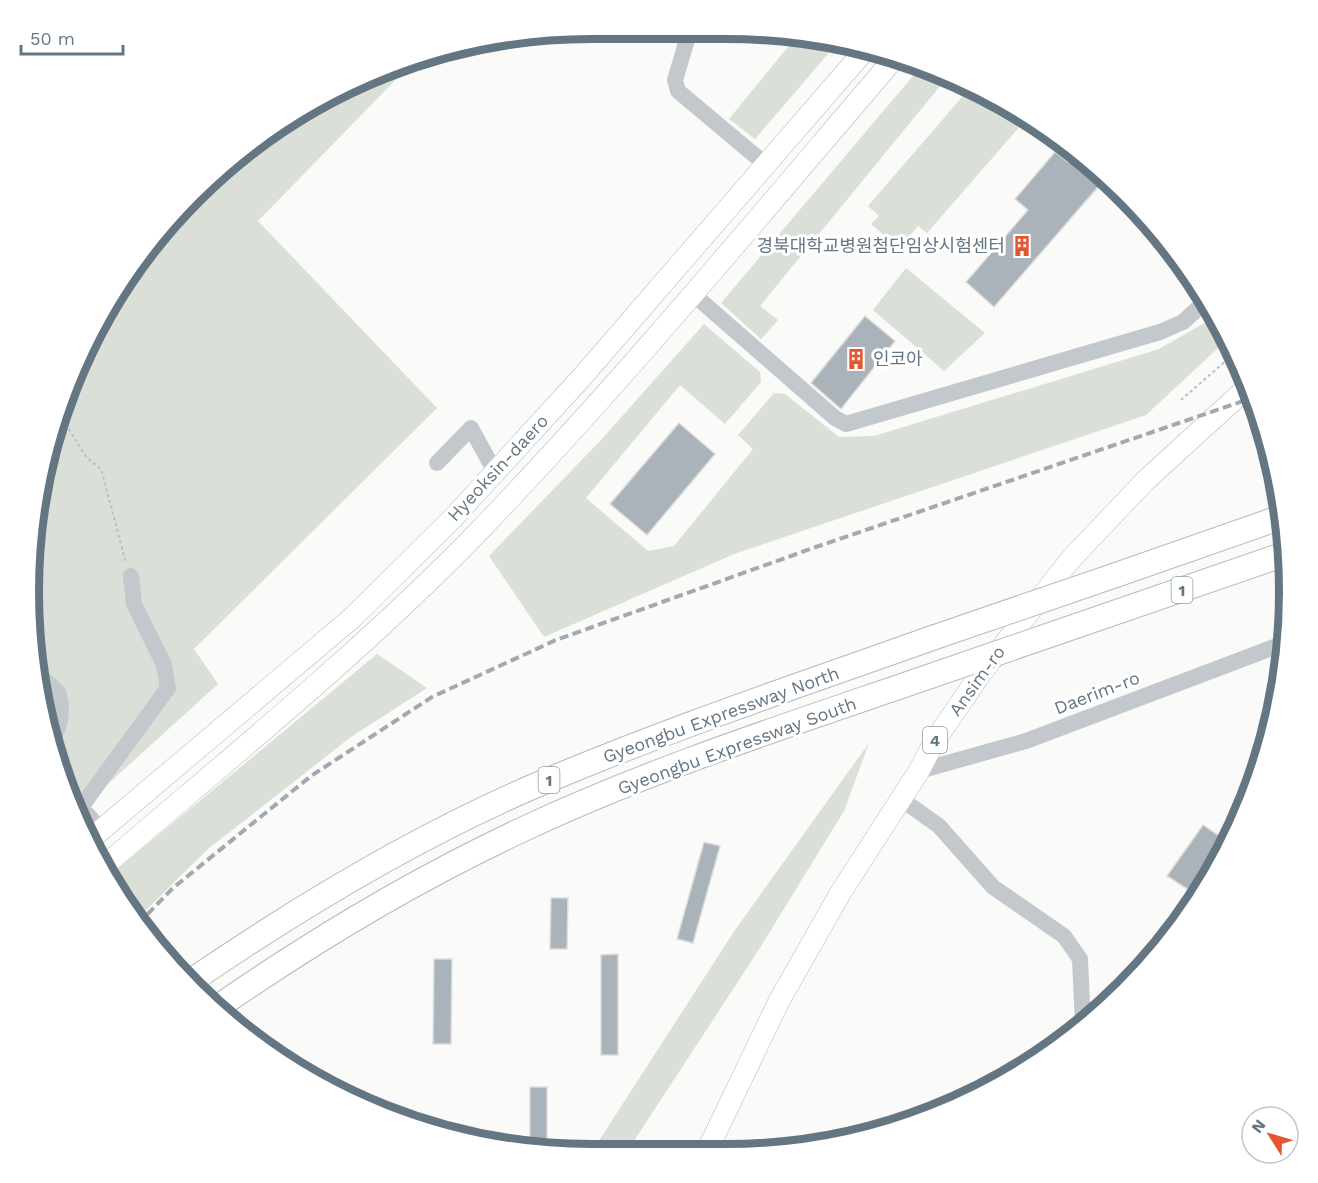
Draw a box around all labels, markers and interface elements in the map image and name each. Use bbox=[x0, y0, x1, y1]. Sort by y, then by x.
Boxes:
scale bar bbox=[21, 18, 123, 56]
text: 50 m bbox=[30, 28, 75, 49]
building icon: 경북대학교병원첨단임상시험센터 bbox=[1010, 234, 1034, 258]
place label: 경북대학교병원첨단임상시험센터 bbox=[757, 235, 1005, 256]
building icon: 인코아 bbox=[844, 347, 868, 371]
place label: 인코아 bbox=[873, 348, 923, 369]
street label: Hyeoksin-daero bbox=[443, 410, 552, 525]
road number: 1 bbox=[1172, 577, 1192, 603]
street label: Ansim-ro bbox=[944, 642, 1009, 720]
street label: Gyeongbu Expressway North bbox=[600, 662, 842, 767]
street label: Daerim-ro bbox=[1051, 667, 1143, 718]
street label: Gyeongbu Expressway South bbox=[615, 692, 859, 799]
road number: 4 bbox=[923, 727, 947, 753]
road number: 1 bbox=[538, 767, 560, 793]
north arrow bbox=[1240, 1105, 1300, 1165]
text: N bbox=[1247, 1116, 1270, 1137]

